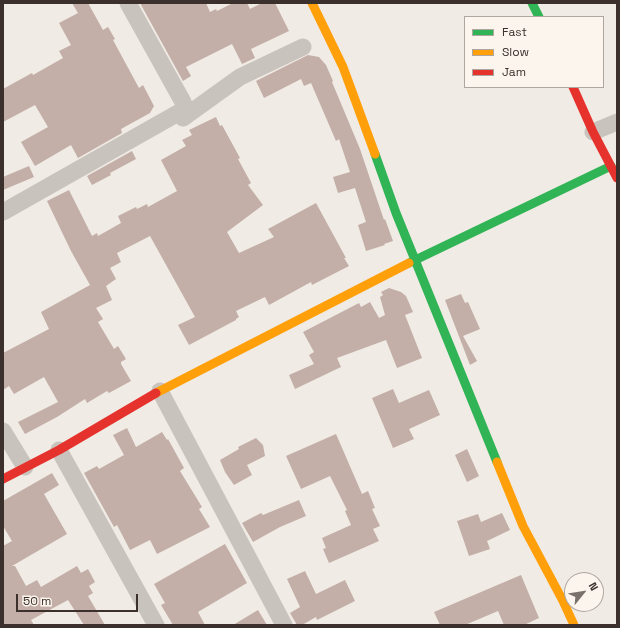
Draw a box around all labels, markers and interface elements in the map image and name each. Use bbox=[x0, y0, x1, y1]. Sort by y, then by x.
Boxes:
legend bbox=[464, 16, 604, 88]
text: Fast bbox=[502, 24, 527, 40]
text: Slow bbox=[502, 44, 529, 60]
text: Jam bbox=[502, 64, 526, 80]
north arrow bbox=[564, 572, 604, 612]
text: N bbox=[586, 580, 601, 593]
scale bar bbox=[18, 586, 140, 612]
text: 50 m bbox=[23, 593, 51, 609]

